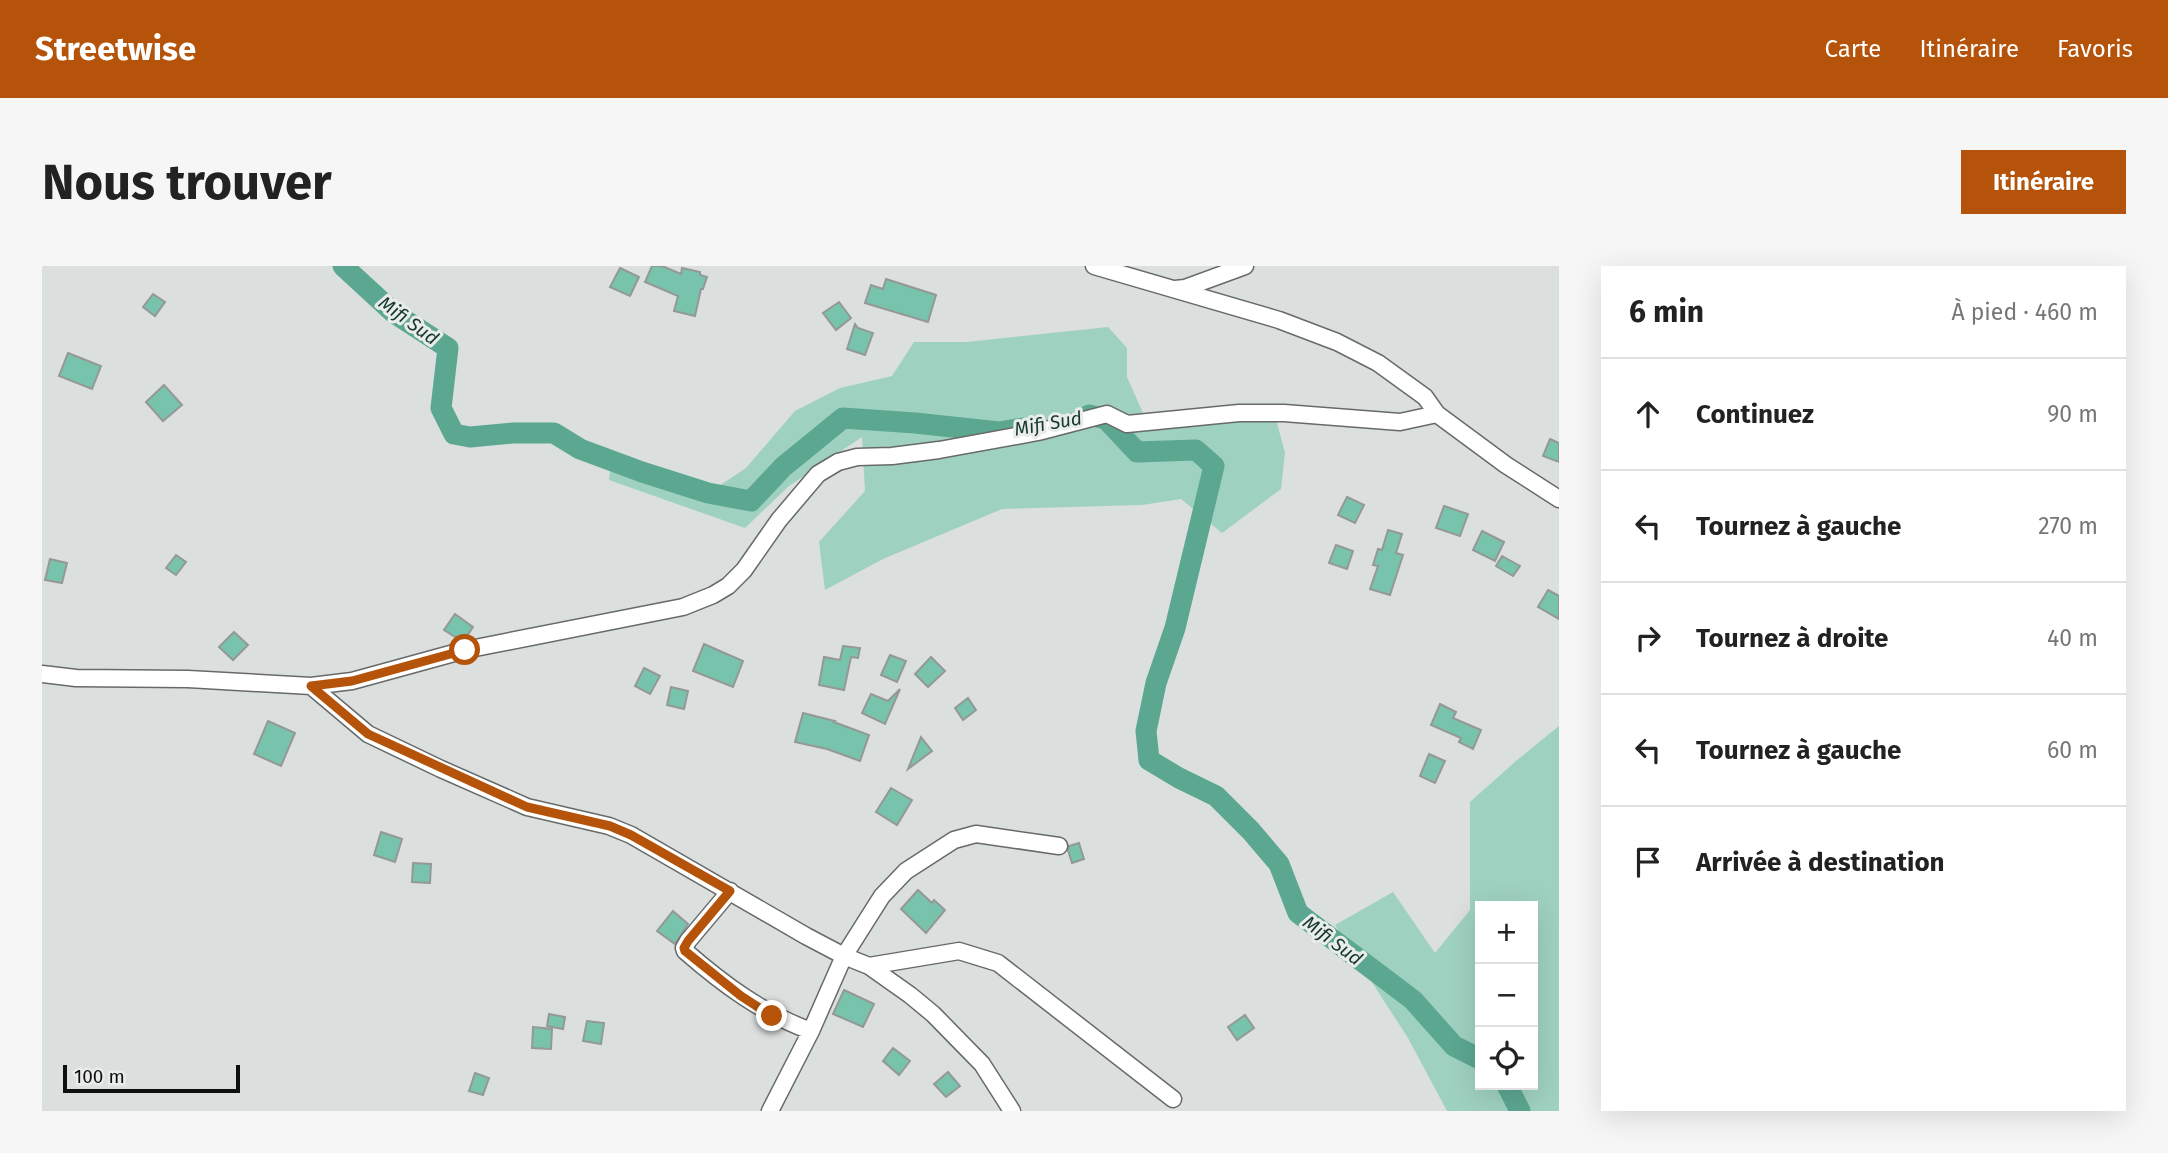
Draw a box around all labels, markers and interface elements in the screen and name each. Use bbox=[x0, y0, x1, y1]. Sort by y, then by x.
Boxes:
text: Streetwise bbox=[35, 29, 196, 69]
text: Carte bbox=[1825, 35, 1881, 63]
text: Itinéraire bbox=[1919, 35, 2019, 63]
text: Favoris bbox=[2057, 35, 2133, 63]
button: Itinéraire bbox=[1961, 150, 2126, 214]
text: Nous trouver bbox=[42, 153, 332, 212]
water label: Mifi Sud bbox=[374, 291, 443, 350]
text: 6 min bbox=[1629, 294, 1704, 330]
text: À pied · 460 m bbox=[1951, 298, 2098, 326]
icon: ahead bbox=[1629, 395, 1667, 433]
text: Continuez bbox=[1696, 399, 1814, 430]
text: 90 m bbox=[2047, 400, 2098, 428]
water label: Mifi Sud bbox=[1012, 406, 1084, 441]
icon: left bbox=[1629, 507, 1667, 545]
text: Tournez à gauche bbox=[1696, 511, 1901, 542]
text: 270 m bbox=[2038, 512, 2098, 540]
icon: right bbox=[1629, 619, 1667, 657]
text: Tournez à droite bbox=[1696, 623, 1888, 654]
text: 40 m bbox=[2047, 624, 2098, 652]
route start bbox=[449, 634, 480, 665]
icon: left bbox=[1629, 731, 1667, 769]
text: Tournez à gauche bbox=[1696, 735, 1901, 766]
text: 60 m bbox=[2047, 736, 2098, 764]
icon: arrive bbox=[1629, 843, 1667, 881]
text: Arrivée à destination bbox=[1696, 847, 1945, 878]
map controls bbox=[1475, 901, 1538, 1090]
button: + bbox=[1475, 901, 1538, 964]
water label: Mifi Sud bbox=[1299, 911, 1367, 970]
button: − bbox=[1475, 964, 1538, 1027]
route end bbox=[756, 1000, 787, 1031]
button: locate bbox=[1475, 1027, 1538, 1090]
scale bar bbox=[63, 1062, 240, 1094]
text: 100 m bbox=[74, 1065, 125, 1088]

